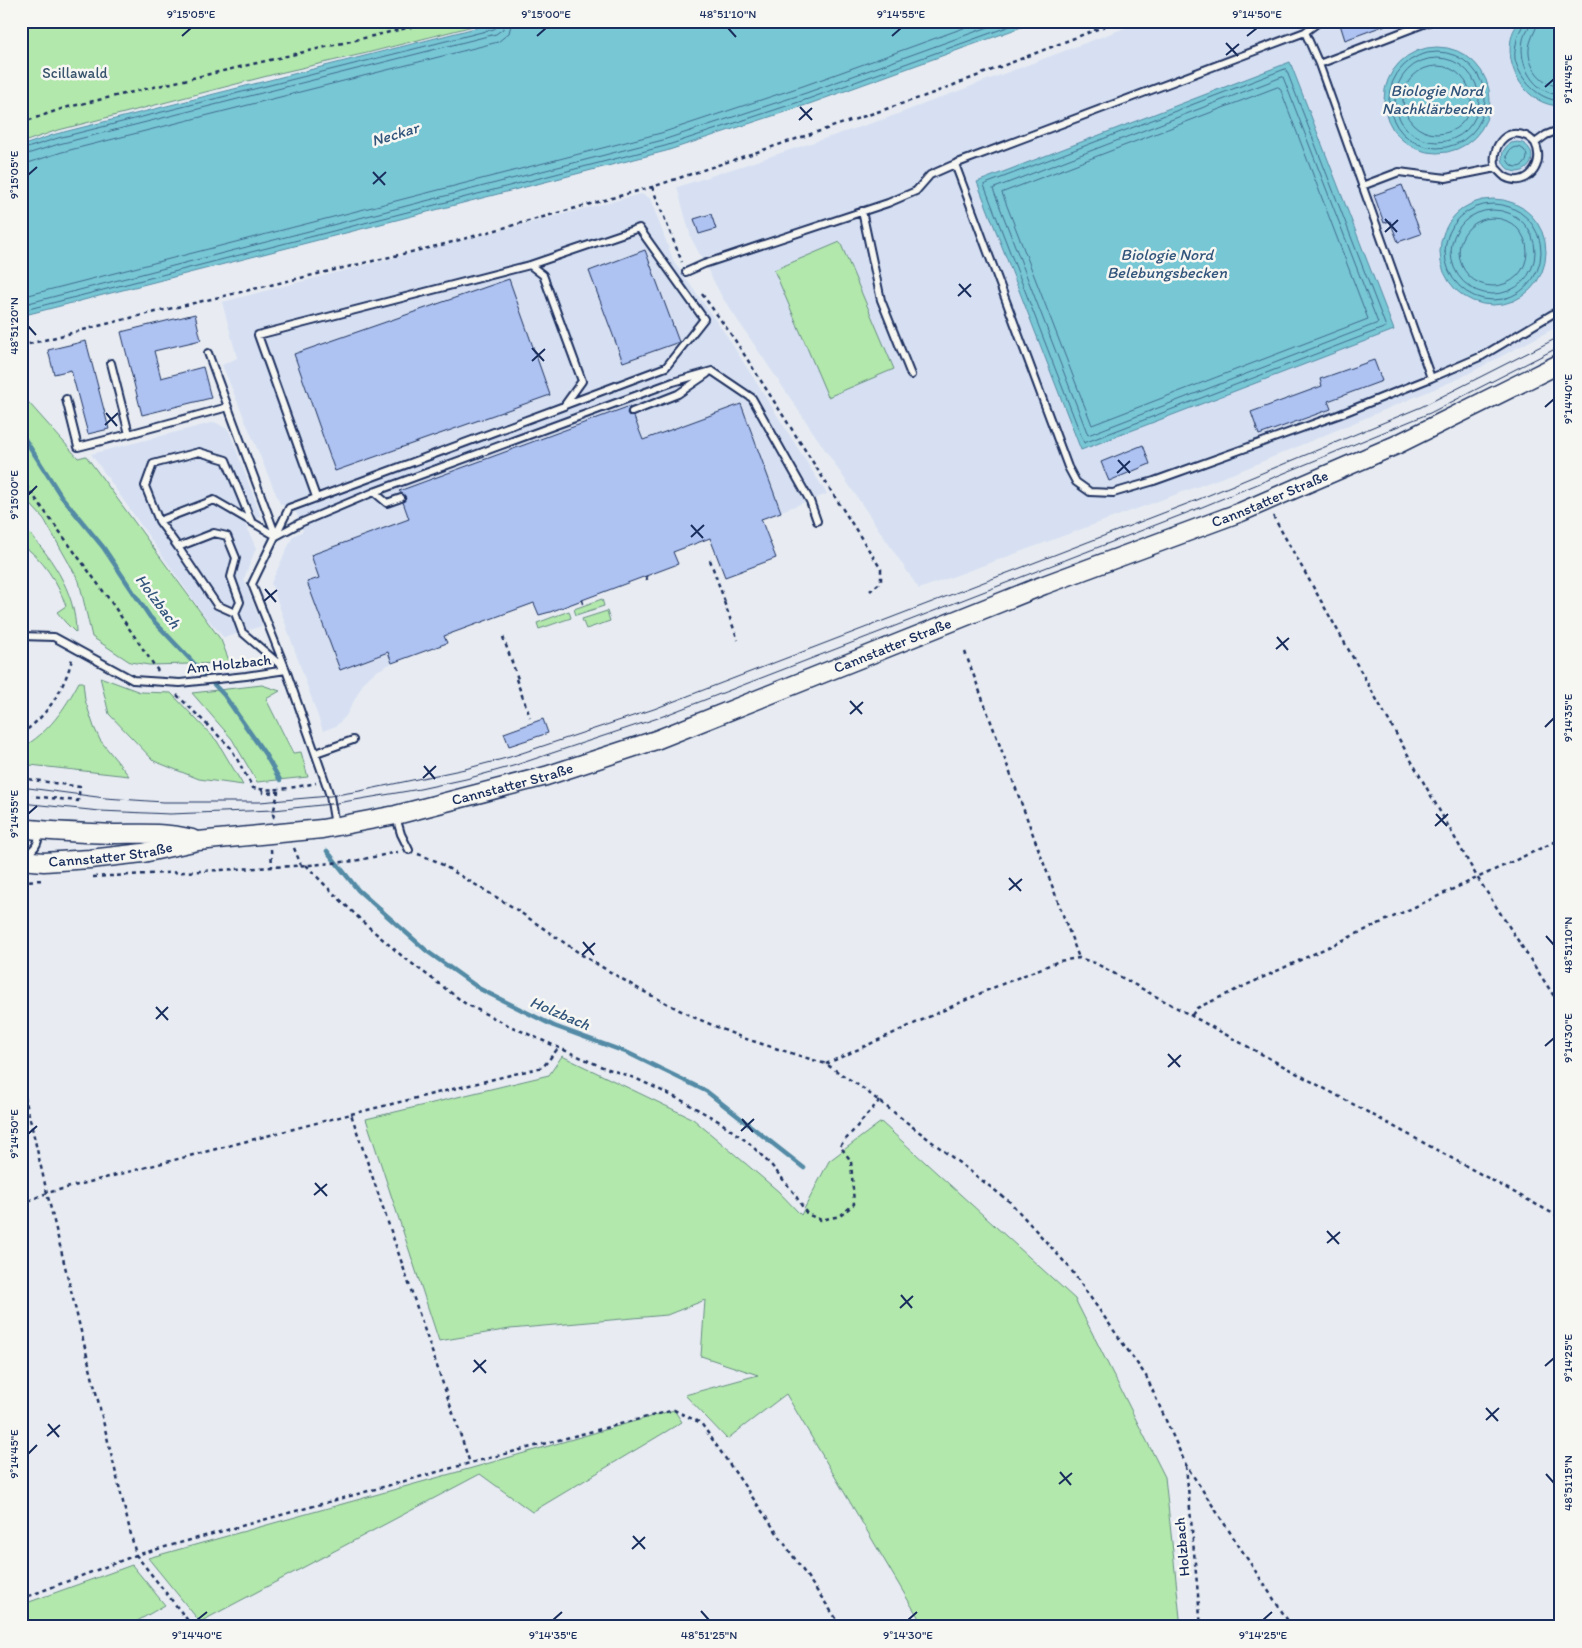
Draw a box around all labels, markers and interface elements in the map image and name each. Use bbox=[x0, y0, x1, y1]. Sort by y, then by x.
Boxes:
text: 9°15'05"E bbox=[167, 7, 216, 21]
text: 9°15'00"E bbox=[521, 7, 571, 21]
text: 48°51'10"N bbox=[700, 7, 756, 21]
text: 9°14'55"E bbox=[877, 7, 926, 21]
text: 9°14'50"E bbox=[1232, 7, 1282, 21]
text: 9°14'45"E bbox=[1561, 54, 1575, 104]
park label: Scillawald bbox=[42, 64, 108, 82]
water label: Biologie Nord Nachklärbecken bbox=[1382, 81, 1493, 118]
water label: Neckar bbox=[369, 117, 422, 150]
text: 9°15'05"E bbox=[7, 150, 21, 199]
water label: Biologie Nord Belebungsbecken bbox=[1107, 245, 1228, 282]
text: 48°51'20"N bbox=[7, 297, 21, 355]
text: 9°14'40"E bbox=[1561, 373, 1575, 424]
street label: Cannstatter Straße bbox=[1209, 466, 1331, 531]
text: 9°15'00"E bbox=[7, 470, 21, 520]
water label: Holzbach bbox=[131, 570, 185, 633]
street label: Cannstatter Straße bbox=[831, 614, 954, 677]
street label: Am Holzbach bbox=[186, 651, 272, 677]
text: 9°14'35"E bbox=[1561, 693, 1575, 742]
street label: Cannstatter Straße bbox=[450, 759, 575, 809]
text: 9°14'55"E bbox=[7, 789, 21, 838]
street label: Cannstatter Straße bbox=[48, 838, 174, 871]
text: 48°51'10"N bbox=[1561, 917, 1575, 973]
water label: Holzbach bbox=[527, 992, 593, 1034]
text: 9°14'30"E bbox=[1561, 1013, 1575, 1063]
text: 9°14'50"E bbox=[7, 1109, 21, 1159]
text: 9°14'25"E bbox=[1561, 1333, 1575, 1382]
text: 9°14'45"E bbox=[7, 1429, 21, 1479]
text: 48°51'15"N bbox=[1561, 1455, 1575, 1511]
street label: Holzbach bbox=[1170, 1516, 1194, 1577]
text: 9°14'40"E bbox=[172, 1628, 223, 1642]
text: 9°14'35"E bbox=[529, 1628, 578, 1642]
text: 48°51'25"N bbox=[681, 1628, 737, 1642]
text: 9°14'30"E bbox=[883, 1628, 933, 1642]
text: 9°14'25"E bbox=[1239, 1628, 1288, 1642]

